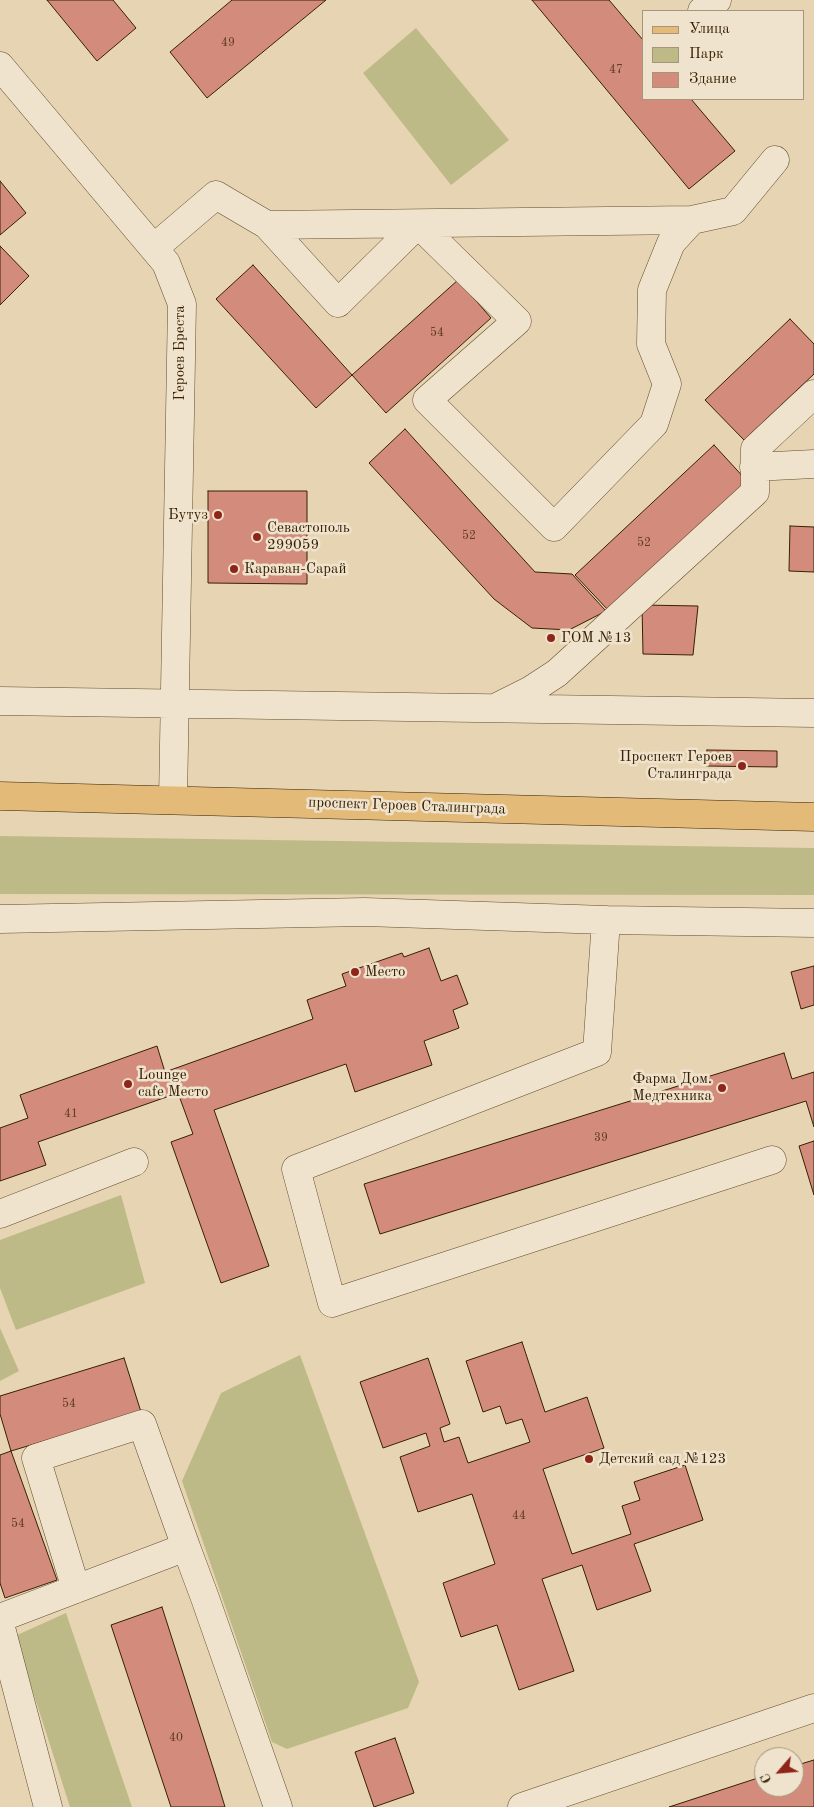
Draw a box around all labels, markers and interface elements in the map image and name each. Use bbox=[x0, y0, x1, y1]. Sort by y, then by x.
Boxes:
legend bbox=[642, 10, 804, 100]
text: Улица bbox=[689, 22, 730, 37]
house number: 49 bbox=[221, 36, 235, 50]
text: Парк bbox=[689, 47, 724, 62]
house number: 47 bbox=[609, 63, 623, 77]
text: Здание bbox=[689, 72, 736, 87]
street label: Героев Бреста bbox=[171, 305, 189, 401]
house number: 54 bbox=[430, 326, 444, 340]
place label: Бутуз bbox=[168, 506, 208, 524]
marker: Бутуз bbox=[212, 509, 224, 521]
place label: Севастополь 299059 bbox=[267, 519, 350, 554]
house number: 52 bbox=[462, 529, 476, 543]
marker: Севастополь 299059 bbox=[251, 531, 263, 543]
house number: 52 bbox=[637, 536, 651, 550]
place label: Караван-Сарай bbox=[244, 560, 347, 578]
marker: Караван-Сарай bbox=[228, 563, 240, 575]
place label: ГОМ №13 bbox=[561, 629, 631, 647]
marker: ГОМ №13 bbox=[545, 632, 557, 644]
place label: Проспект Героев Сталинграда bbox=[620, 748, 732, 783]
marker: Проспект Героев Сталинграда bbox=[736, 760, 748, 772]
street label: проспект Героев Сталинграда bbox=[308, 794, 506, 818]
place label: Место bbox=[365, 963, 406, 981]
marker: Место bbox=[349, 966, 361, 978]
place label: Lounge cafe Место bbox=[138, 1066, 209, 1101]
place label: Фарма Дом. Медтехника bbox=[632, 1070, 712, 1105]
marker: Lounge cafe Место bbox=[122, 1078, 134, 1090]
marker: Фарма Дом. Медтехника bbox=[716, 1082, 728, 1094]
house number: 41 bbox=[64, 1107, 78, 1121]
house number: 39 bbox=[594, 1131, 608, 1145]
house number: 54 bbox=[62, 1397, 76, 1411]
place label: Детский сад №123 bbox=[599, 1450, 726, 1468]
marker: Детский сад №123 bbox=[583, 1453, 595, 1465]
house number: 44 bbox=[512, 1509, 526, 1523]
house number: 54 bbox=[11, 1517, 25, 1531]
house number: 40 bbox=[169, 1731, 183, 1745]
north arrow bbox=[754, 1747, 804, 1797]
text: С bbox=[758, 1771, 775, 1786]

